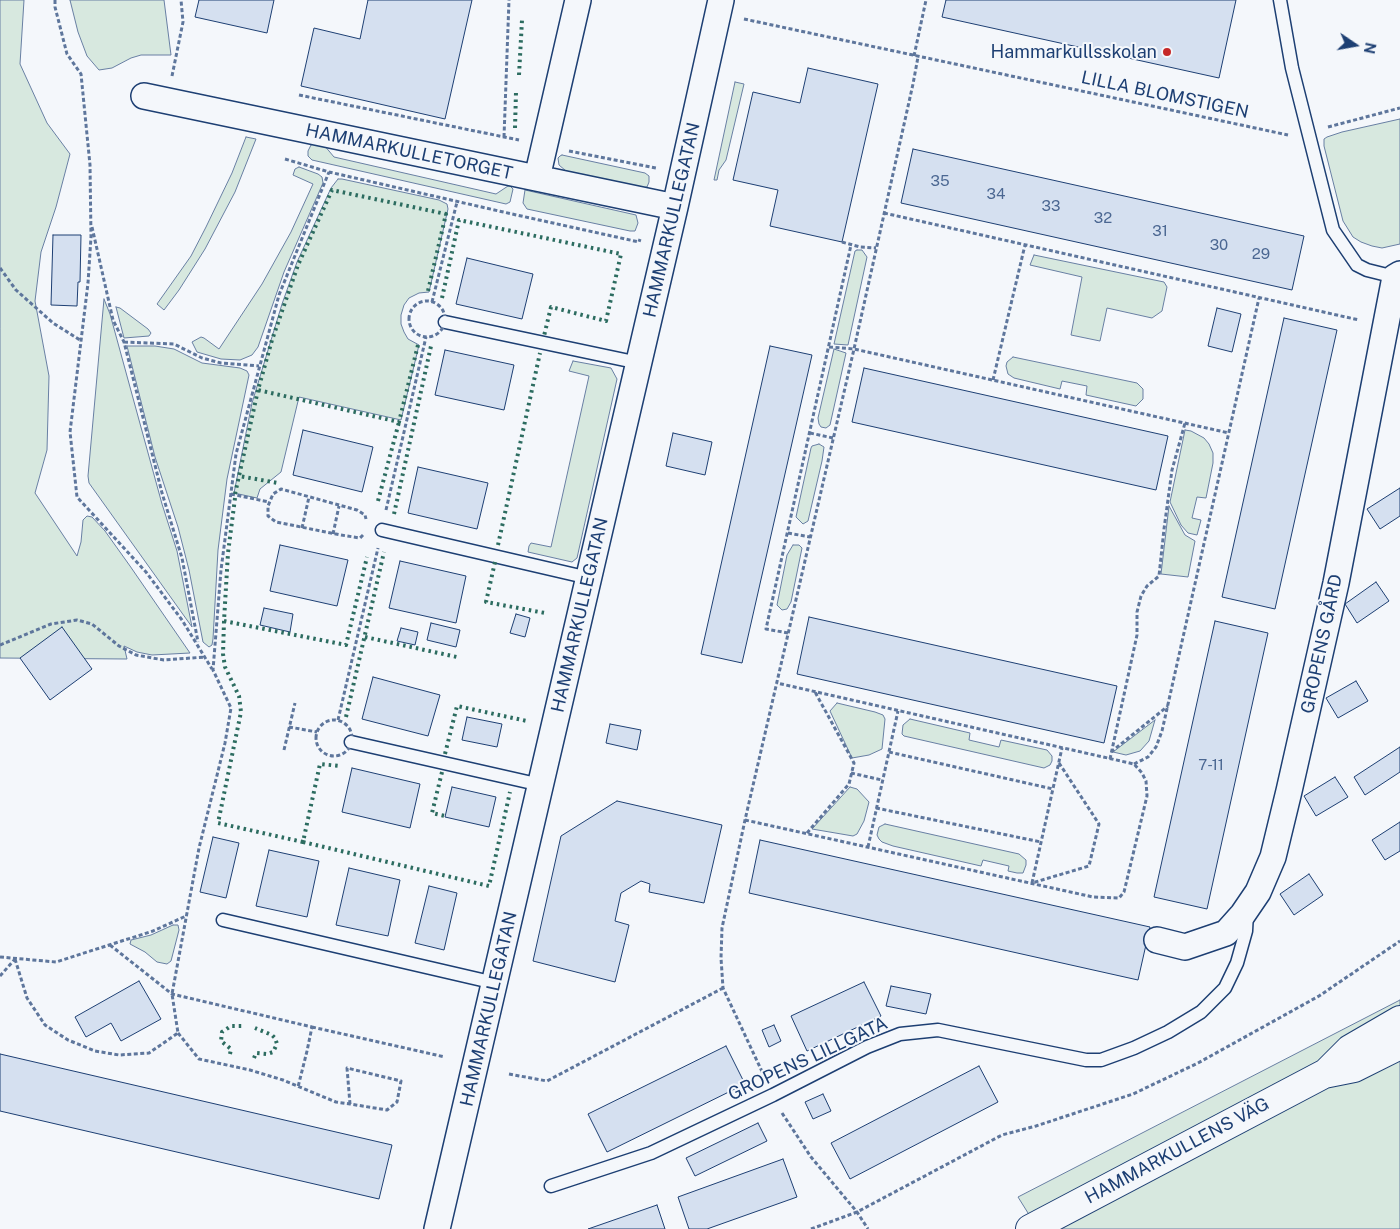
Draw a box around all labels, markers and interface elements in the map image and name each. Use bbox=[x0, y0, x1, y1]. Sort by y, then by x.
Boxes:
north arrow bbox=[1330, 20, 1380, 70]
place label: Hammarkullsskolan bbox=[991, 41, 1157, 63]
text: N bbox=[1361, 41, 1379, 55]
marker: Hammarkullsskolan bbox=[1161, 46, 1173, 58]
street label: LILLA BLOMSTIGEN bbox=[1079, 67, 1251, 123]
street label: HAMMARKULLETORGET bbox=[303, 119, 515, 185]
street label: HAMMARKULLEGATAN bbox=[639, 120, 705, 320]
house number: 35 bbox=[930, 172, 950, 190]
house number: 34 bbox=[987, 185, 1005, 203]
house number: 33 bbox=[1042, 197, 1060, 215]
house number: 32 bbox=[1094, 209, 1112, 227]
house number: 31 bbox=[1152, 222, 1168, 240]
house number: 30 bbox=[1210, 236, 1228, 254]
house number: 29 bbox=[1252, 245, 1270, 263]
street label: HAMMARKULLEGATAN bbox=[547, 515, 613, 715]
street label: GROPENS GÅRD bbox=[1297, 572, 1347, 716]
house number: 7-11 bbox=[1198, 756, 1224, 774]
street label: HAMMARKULLEGATAN bbox=[456, 909, 522, 1109]
street label: GROPENS LILLGATA bbox=[725, 1013, 891, 1105]
street label: HAMMARKULLENS VÄG bbox=[1081, 1093, 1273, 1209]

